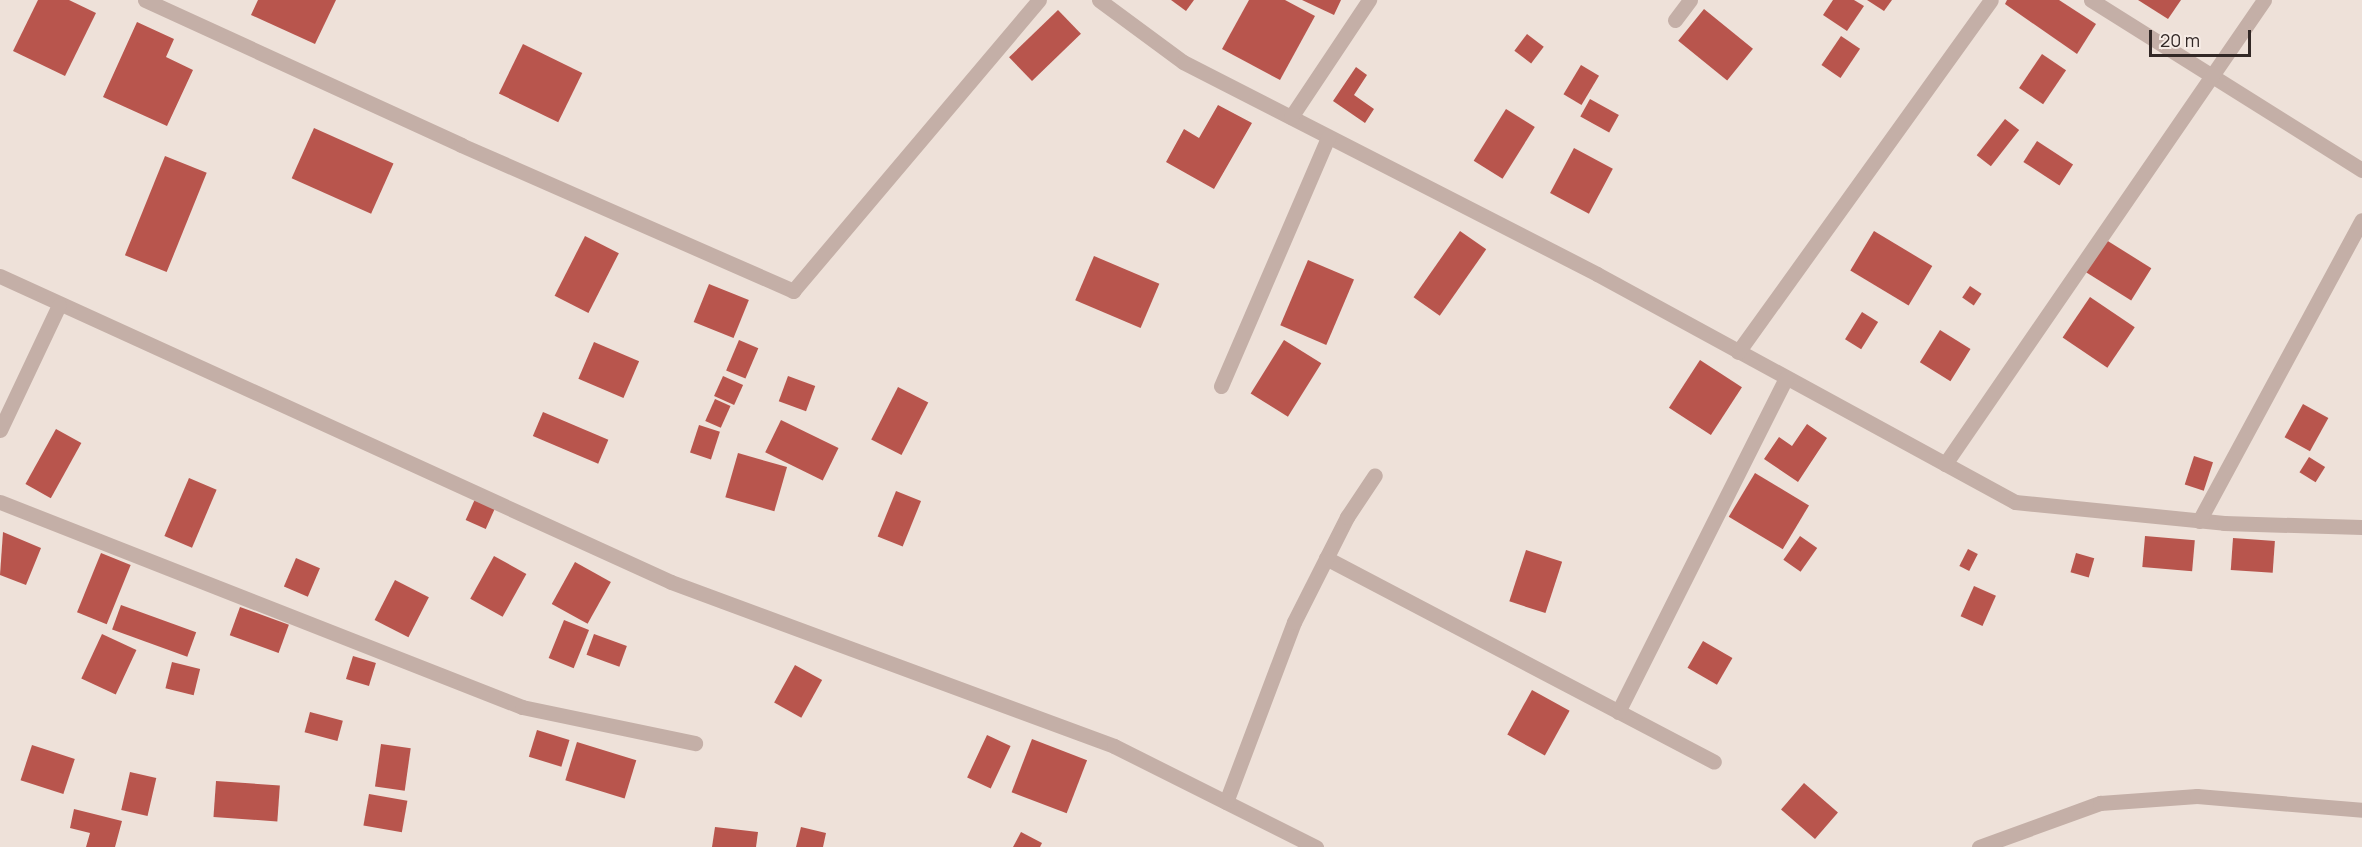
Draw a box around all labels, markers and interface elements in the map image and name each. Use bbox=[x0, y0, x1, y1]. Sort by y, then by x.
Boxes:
scale bar bbox=[2152, 18, 2254, 56]
text: 20 m bbox=[2160, 28, 2200, 52]

